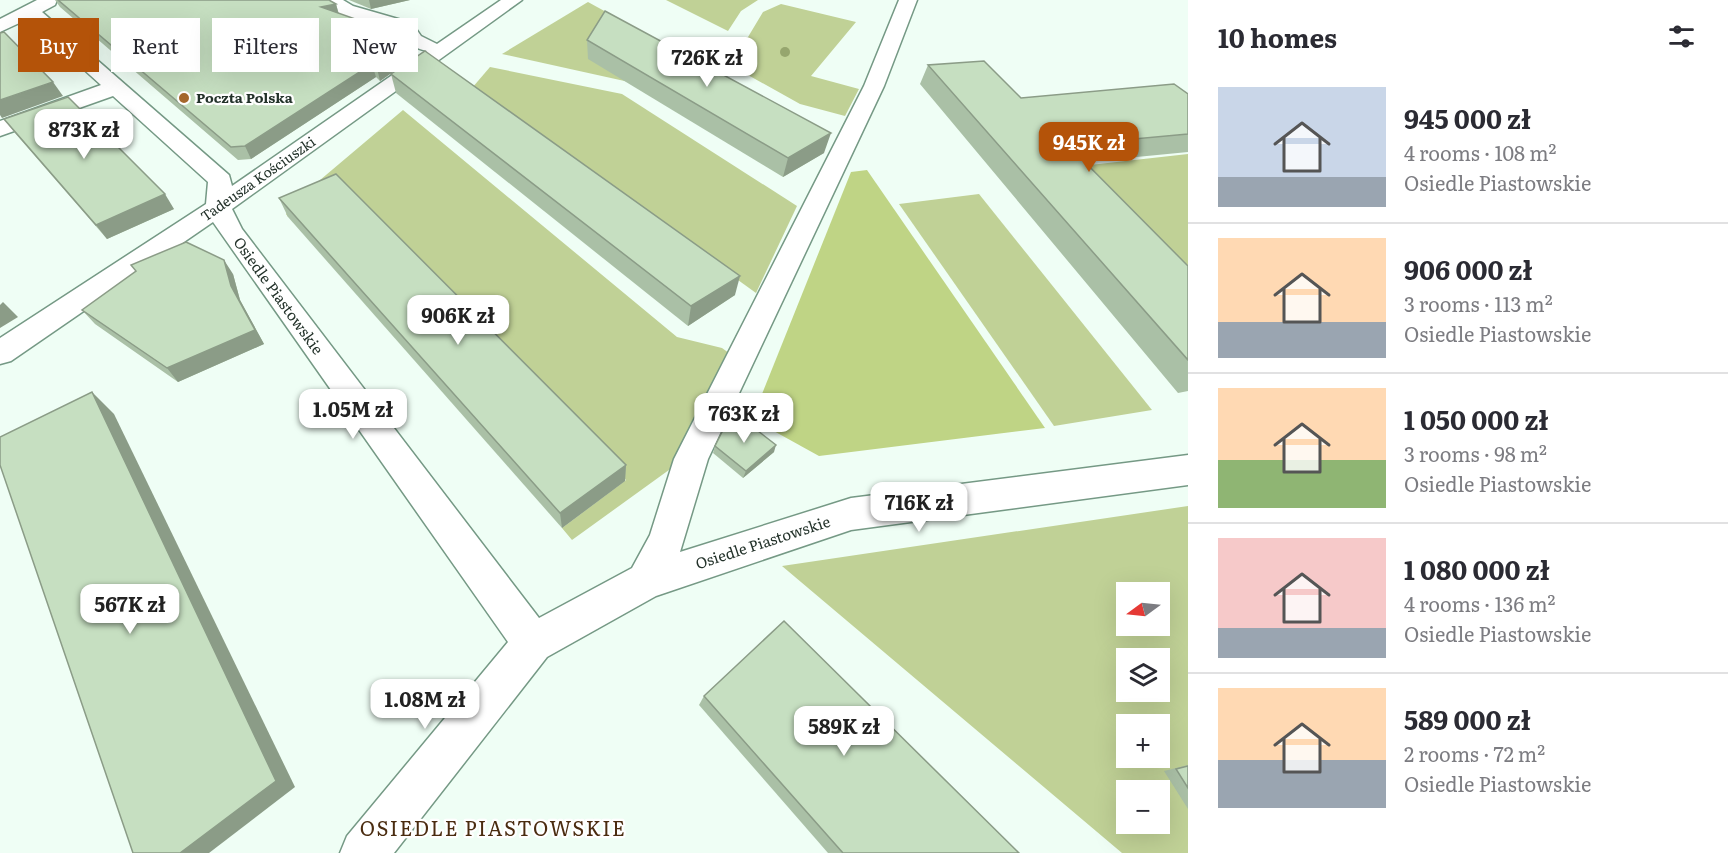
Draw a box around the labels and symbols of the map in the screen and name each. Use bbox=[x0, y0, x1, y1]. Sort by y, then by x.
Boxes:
pin: 726K zł bbox=[652, 37, 762, 88]
place label: Poczta Polska bbox=[196, 87, 294, 107]
marker: Poczta Polska bbox=[177, 91, 191, 105]
pin: 873K zł bbox=[29, 109, 139, 160]
pin: 945K zł bbox=[1034, 122, 1144, 173]
street label: Tadeusza Kościuszki bbox=[196, 131, 319, 225]
street label: Osiedle Piastowskie bbox=[229, 232, 330, 359]
pin: 906K zł bbox=[403, 295, 513, 346]
pin: 1.05M zł bbox=[291, 389, 415, 440]
pin: 763K zł bbox=[689, 393, 799, 444]
pin: 716K zł bbox=[864, 482, 974, 533]
street label: Osiedle Piastowskie bbox=[692, 509, 833, 574]
north arrow bbox=[1116, 582, 1170, 636]
pin: 567K zł bbox=[75, 584, 185, 635]
pin: 1.08M zł bbox=[363, 679, 487, 730]
pin: 589K zł bbox=[789, 706, 899, 757]
district label: OSIEDLE PIASTOWSKIE bbox=[360, 812, 626, 842]

